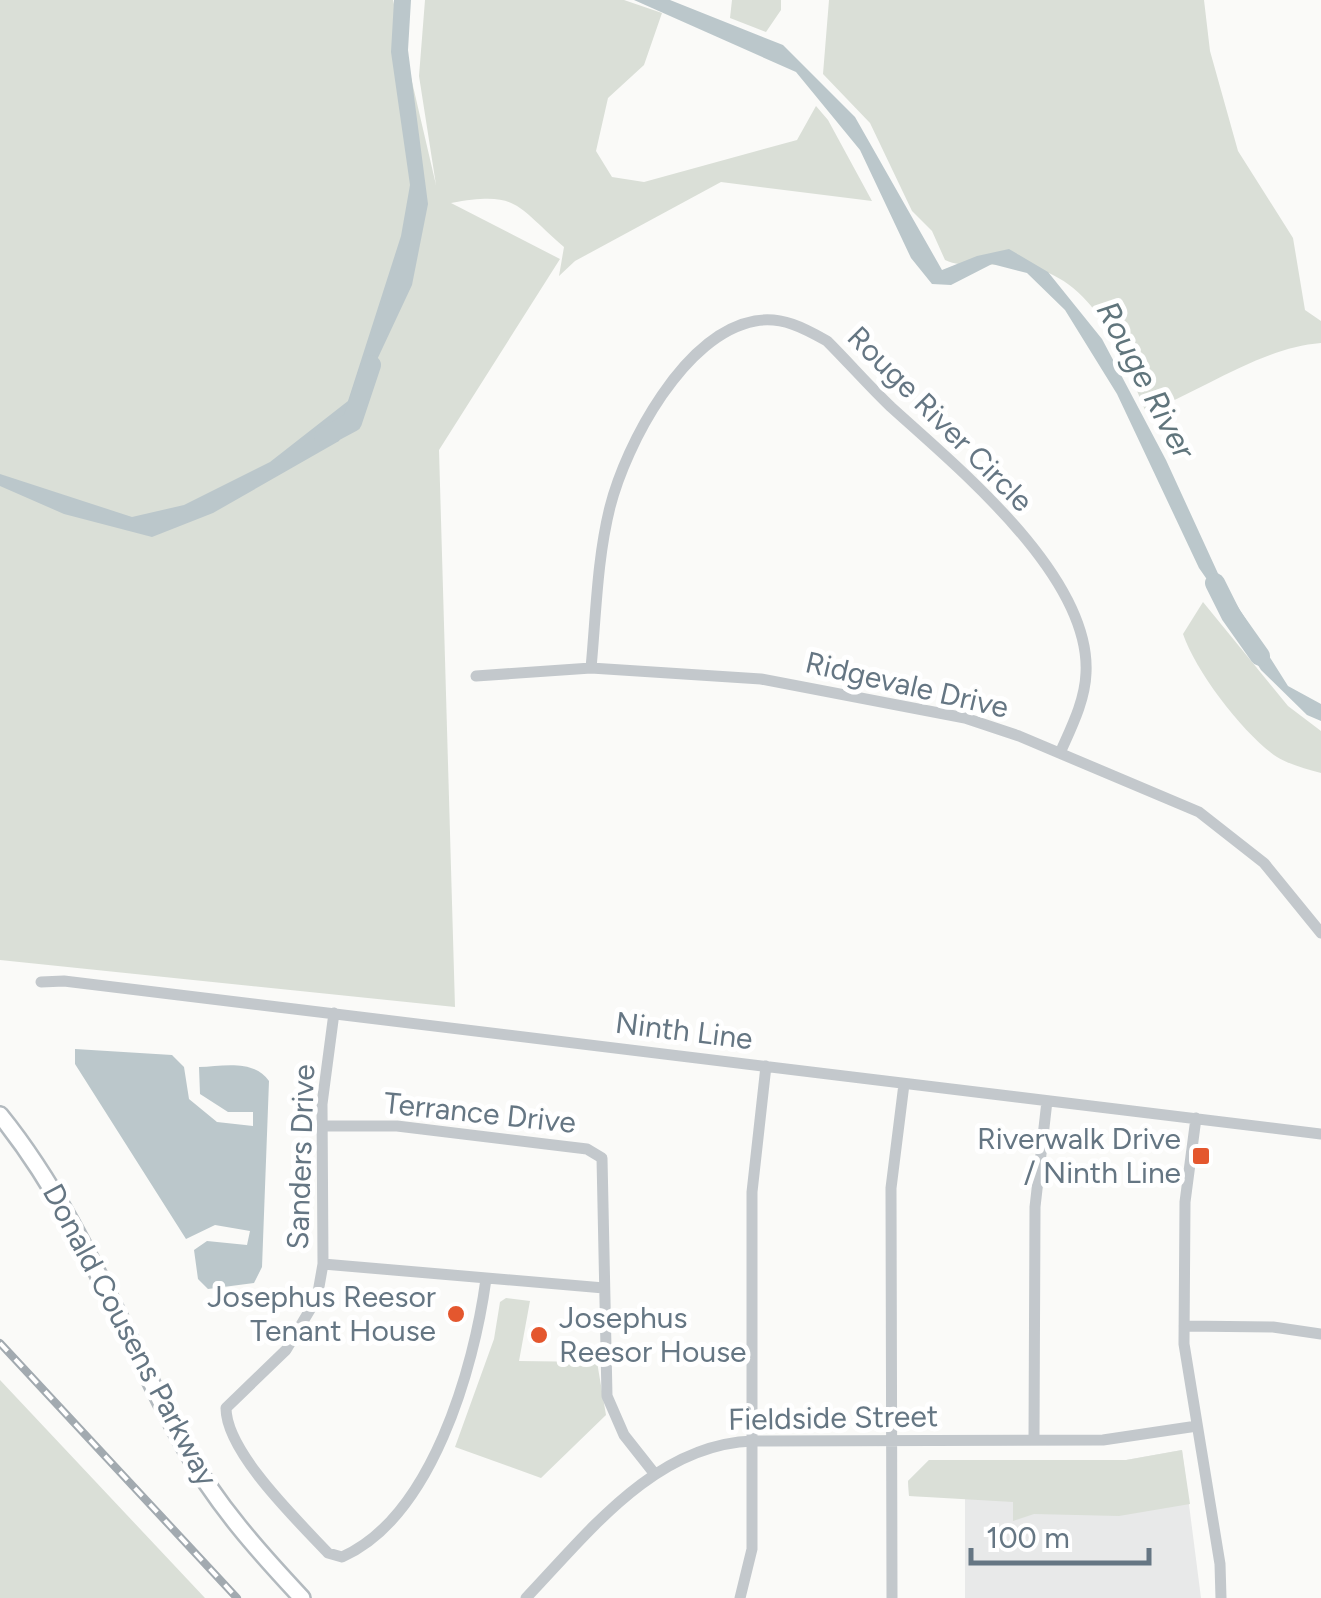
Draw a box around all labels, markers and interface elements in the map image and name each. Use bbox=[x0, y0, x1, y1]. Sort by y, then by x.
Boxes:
water label: Rouge River bbox=[1089, 295, 1204, 466]
street label: Rouge River Circle bbox=[840, 318, 1041, 519]
street label: Ridgevale Drive bbox=[802, 643, 1012, 726]
street label: Ninth Line bbox=[613, 1004, 755, 1057]
street label: Sanders Drive bbox=[279, 1064, 322, 1250]
street label: Terrance Drive bbox=[382, 1084, 578, 1141]
place label: Riverwalk Drive / Ninth Line bbox=[977, 1120, 1181, 1191]
marker: Riverwalk Drive / Ninth Line bbox=[1190, 1145, 1212, 1167]
street label: Donald Cousens Parkway bbox=[35, 1177, 226, 1492]
place label: Josephus Reesor Tenant House bbox=[207, 1278, 436, 1349]
place label: Josephus Reesor House bbox=[559, 1299, 747, 1370]
marker: Josephus Reesor Tenant House bbox=[445, 1303, 467, 1325]
marker: Josephus Reesor House bbox=[528, 1324, 550, 1346]
street label: Fieldside Street bbox=[728, 1397, 938, 1438]
scale bar bbox=[971, 1503, 1148, 1565]
text: 100 m bbox=[986, 1519, 1070, 1556]

